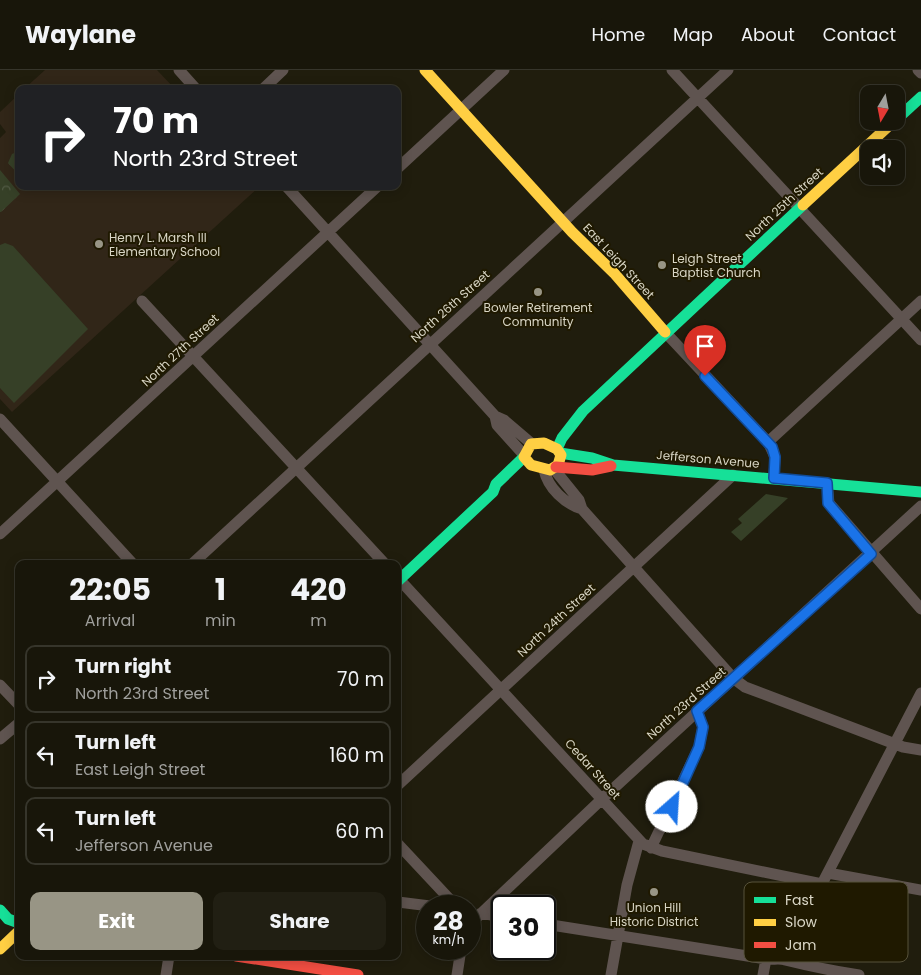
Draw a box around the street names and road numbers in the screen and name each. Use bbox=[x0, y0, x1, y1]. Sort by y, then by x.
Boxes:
street label: North 25th Street bbox=[741, 163, 827, 245]
street label: East Leigh Street bbox=[579, 219, 659, 303]
street label: North 26th Street bbox=[407, 266, 493, 346]
street label: North 27th Street bbox=[138, 310, 222, 390]
street label: Jefferson Avenue bbox=[656, 446, 760, 472]
street label: North 24th Street bbox=[513, 579, 599, 661]
street label: North 23rd Street bbox=[643, 663, 729, 743]
street label: Cedar Street bbox=[561, 735, 625, 803]

